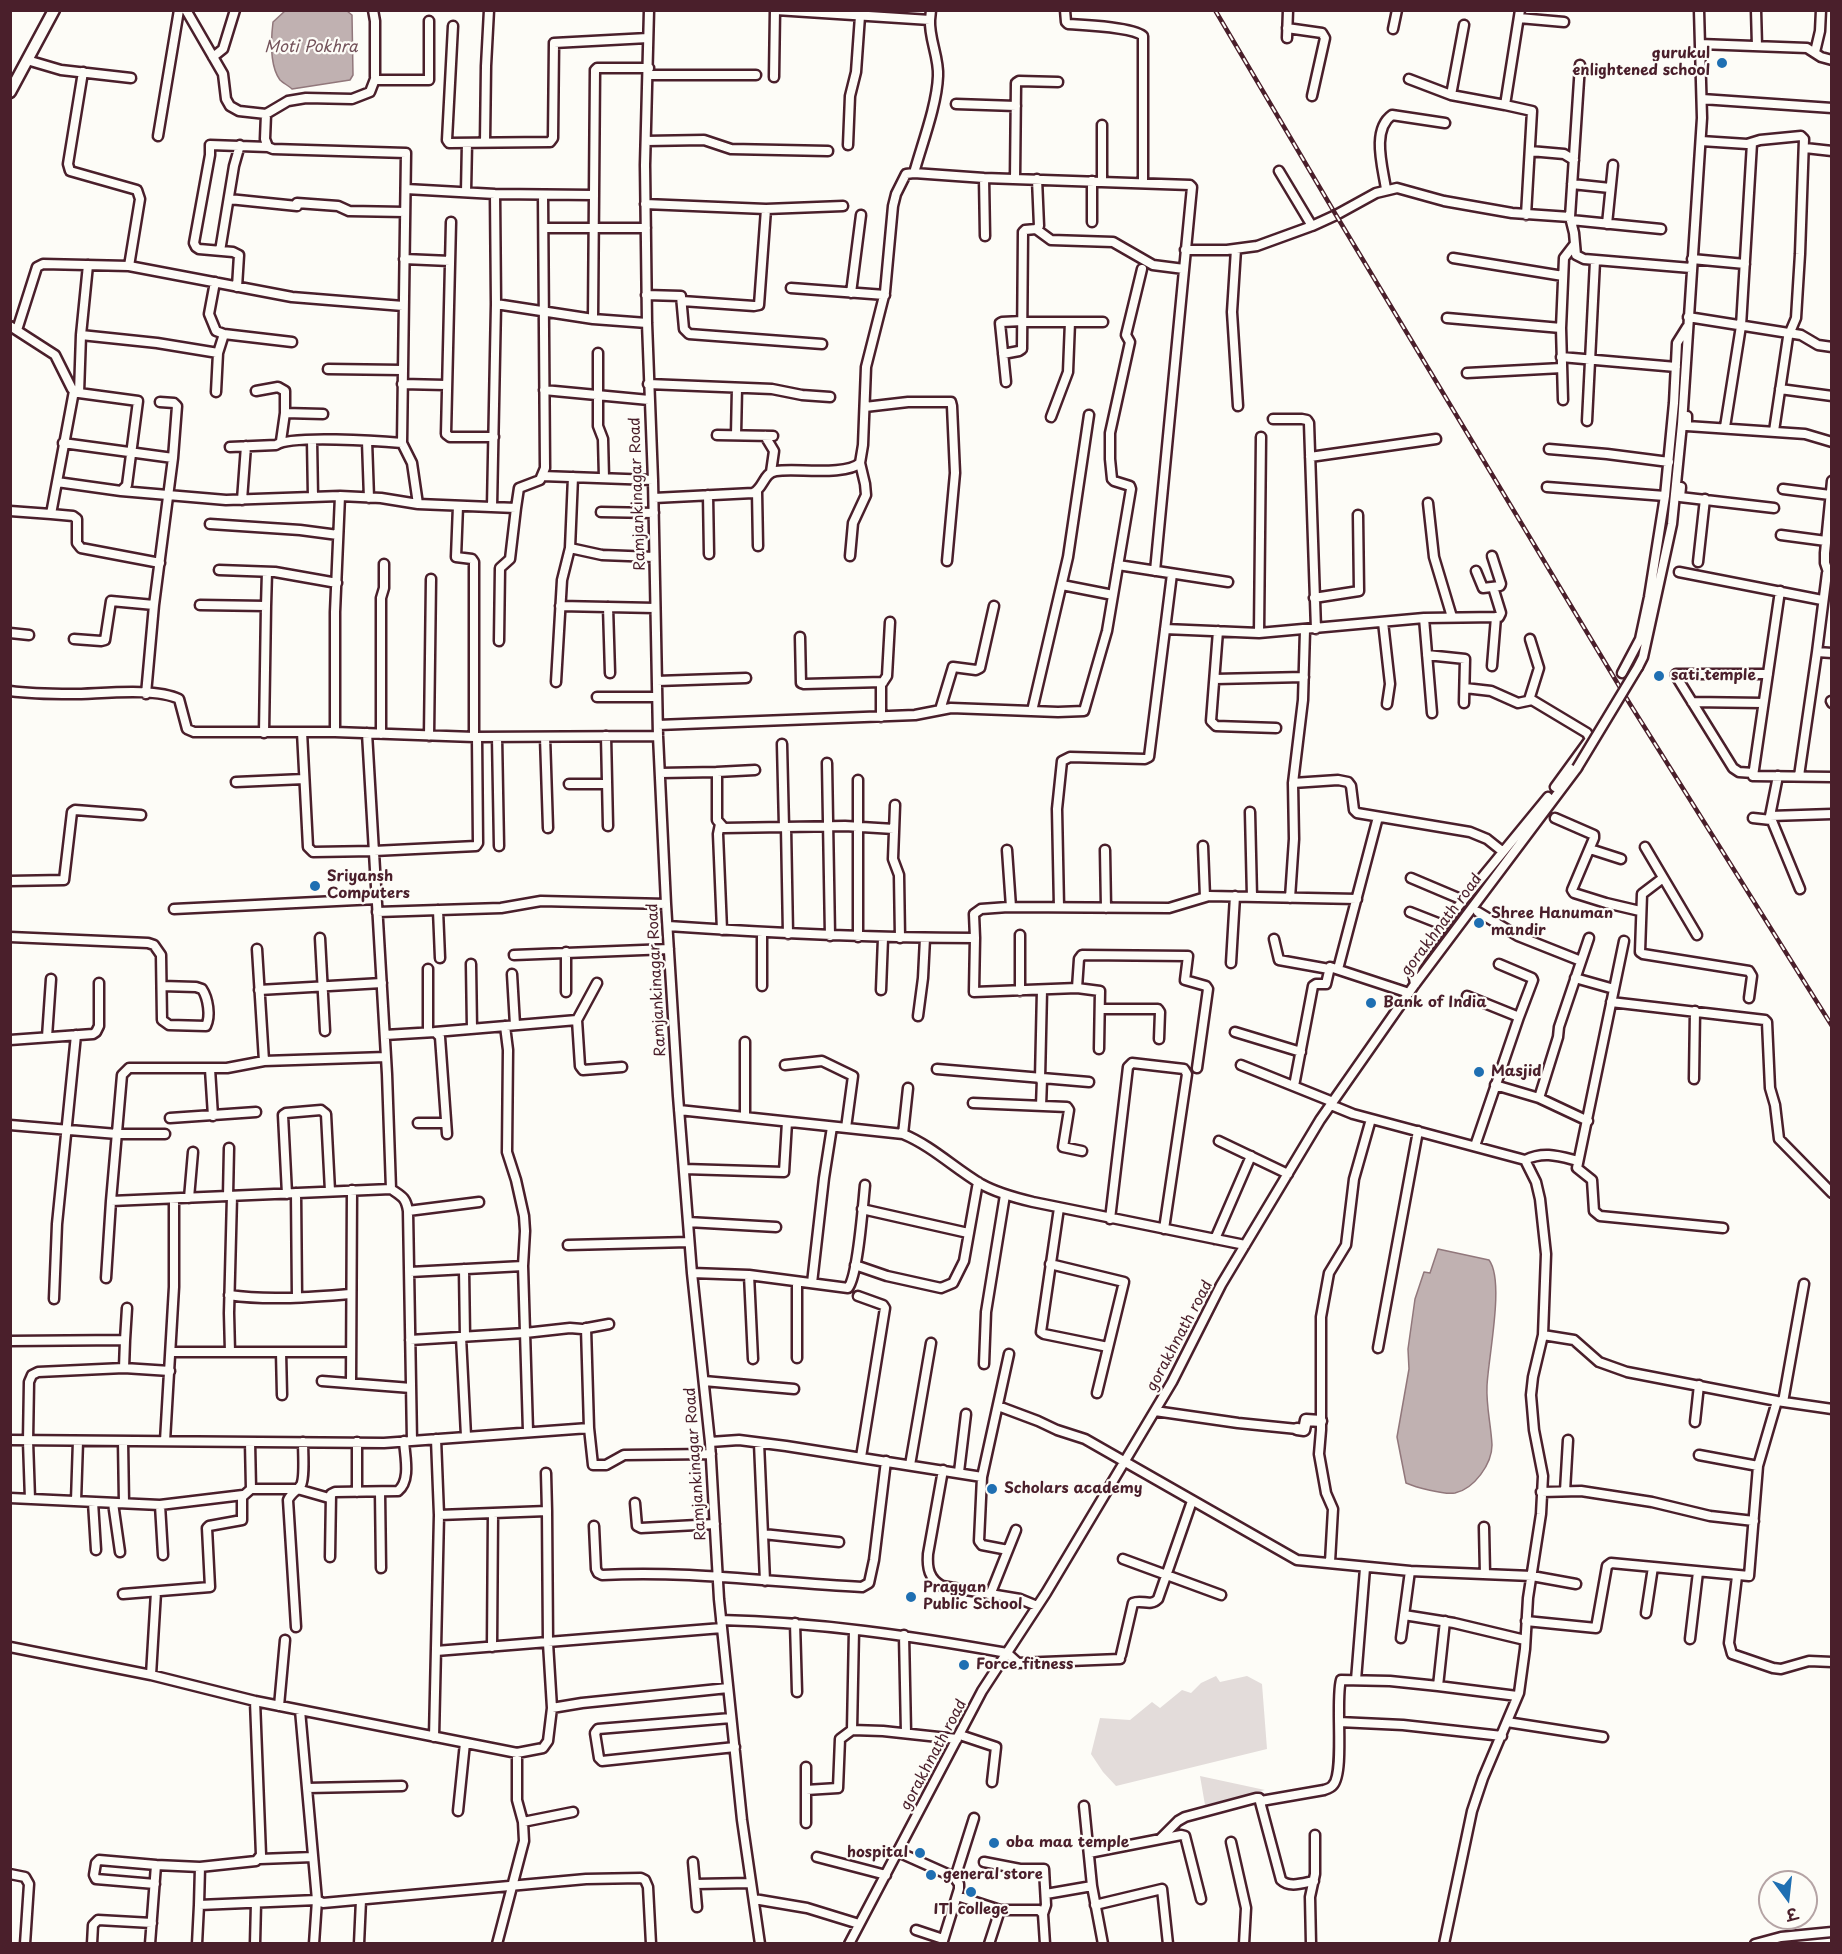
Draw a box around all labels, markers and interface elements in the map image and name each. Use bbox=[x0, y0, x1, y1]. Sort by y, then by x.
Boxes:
water label: Moti Pokhra bbox=[264, 38, 358, 58]
place label: gurukul enlightened school bbox=[1573, 45, 1710, 80]
marker: gurukul enlightened school bbox=[1715, 56, 1729, 70]
street label: Ramjankinagar Road bbox=[626, 417, 650, 571]
place label: sati temple bbox=[1671, 667, 1756, 685]
marker: sati temple bbox=[1652, 669, 1666, 683]
place label: Sriyansh Computers bbox=[327, 868, 410, 903]
street label: gorakhnath road bbox=[1398, 870, 1486, 980]
marker: Sriyansh Computers bbox=[308, 879, 322, 893]
street label: Ramjankinagar Road bbox=[644, 903, 670, 1057]
place label: Shree Hanuman mandir bbox=[1491, 905, 1613, 940]
marker: Shree Hanuman mandir bbox=[1472, 916, 1486, 930]
place label: Bank of India bbox=[1383, 994, 1487, 1012]
marker: Bank of India bbox=[1364, 996, 1378, 1010]
place label: Masjid bbox=[1491, 1063, 1542, 1081]
marker: Masjid bbox=[1472, 1065, 1486, 1079]
street label: gorakhnath road bbox=[1143, 1278, 1217, 1394]
street label: Ramjankinagar Road bbox=[682, 1387, 710, 1541]
place label: Scholars academy bbox=[1004, 1480, 1142, 1498]
marker: Scholars academy bbox=[985, 1482, 999, 1496]
place label: Pragyan Public School bbox=[923, 1579, 1022, 1614]
marker: Pragyan Public School bbox=[904, 1590, 918, 1604]
place label: Force fitness bbox=[976, 1656, 1073, 1674]
marker: Force fitness bbox=[957, 1658, 971, 1672]
street label: gorakhnath road bbox=[897, 1697, 971, 1813]
place label: oba maa temple bbox=[1006, 1834, 1129, 1852]
marker: oba maa temple bbox=[987, 1836, 1001, 1850]
place label: hospital bbox=[847, 1844, 908, 1862]
marker: hospital bbox=[913, 1846, 927, 1860]
place label: general store bbox=[943, 1866, 1043, 1884]
marker: general store bbox=[924, 1868, 938, 1882]
north arrow bbox=[1758, 1870, 1818, 1930]
marker: ITI college bbox=[964, 1885, 978, 1899]
place label: ITI college bbox=[934, 1901, 1008, 1919]
text: उ bbox=[1784, 1902, 1800, 1928]

